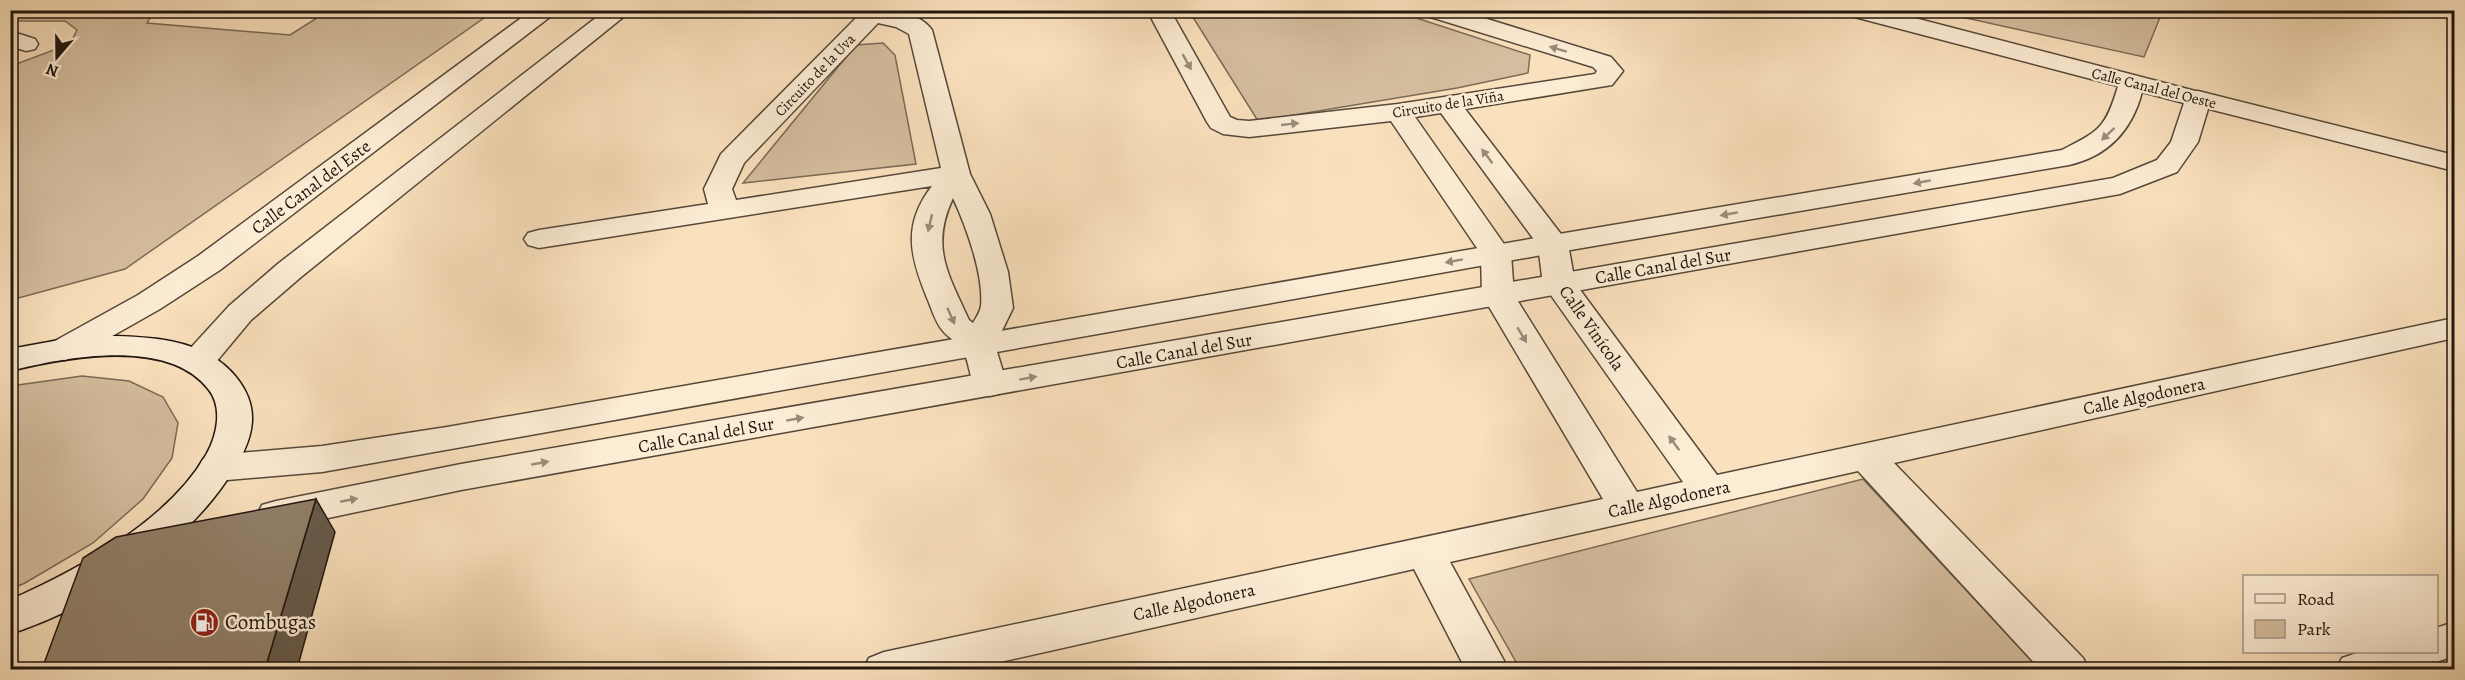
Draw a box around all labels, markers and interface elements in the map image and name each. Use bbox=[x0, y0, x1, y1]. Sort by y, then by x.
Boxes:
north arrow bbox=[27, 27, 87, 87]
street label: Circuito de la Uva bbox=[770, 29, 860, 121]
one-way arrow bbox=[1549, 44, 1567, 53]
one-way arrow bbox=[1182, 54, 1192, 71]
text: N bbox=[43, 58, 61, 82]
street label: Calle Canal del Oeste bbox=[2090, 63, 2219, 113]
street label: Circuito de la Viña bbox=[1391, 85, 1505, 123]
one-way arrow bbox=[1281, 119, 1300, 129]
one-way arrow bbox=[2100, 127, 2115, 141]
street label: Calle Canal del Este bbox=[246, 134, 376, 240]
one-way arrow bbox=[1481, 148, 1493, 164]
one-way arrow bbox=[1912, 177, 1931, 186]
one-way arrow bbox=[1720, 210, 1739, 219]
one-way arrow bbox=[924, 214, 934, 232]
street label: Calle Canal del Sur bbox=[1593, 242, 1733, 290]
one-way arrow bbox=[1445, 257, 1464, 266]
street label: Calle Vinícola bbox=[1554, 280, 1631, 376]
one-way arrow bbox=[947, 307, 956, 324]
street label: Calle Canal del Sur bbox=[1114, 327, 1254, 375]
one-way arrow bbox=[1516, 327, 1527, 343]
street label: Calle Algodonera bbox=[2081, 371, 2208, 421]
one-way arrow bbox=[1019, 374, 1038, 383]
street label: Calle Canal del Sur bbox=[636, 411, 776, 459]
one-way arrow bbox=[785, 414, 804, 423]
one-way arrow bbox=[1668, 435, 1680, 451]
one-way arrow bbox=[531, 459, 550, 468]
street label: Calle Algodonera bbox=[1606, 474, 1733, 524]
one-way arrow bbox=[340, 495, 359, 504]
legend bbox=[2243, 575, 2438, 653]
street label: Calle Algodonera bbox=[1131, 577, 1258, 627]
text: Road bbox=[2297, 587, 2335, 611]
fuel station icon: Combugas bbox=[188, 606, 220, 638]
place label: Combugas bbox=[225, 608, 316, 636]
text: Park bbox=[2297, 617, 2331, 641]

